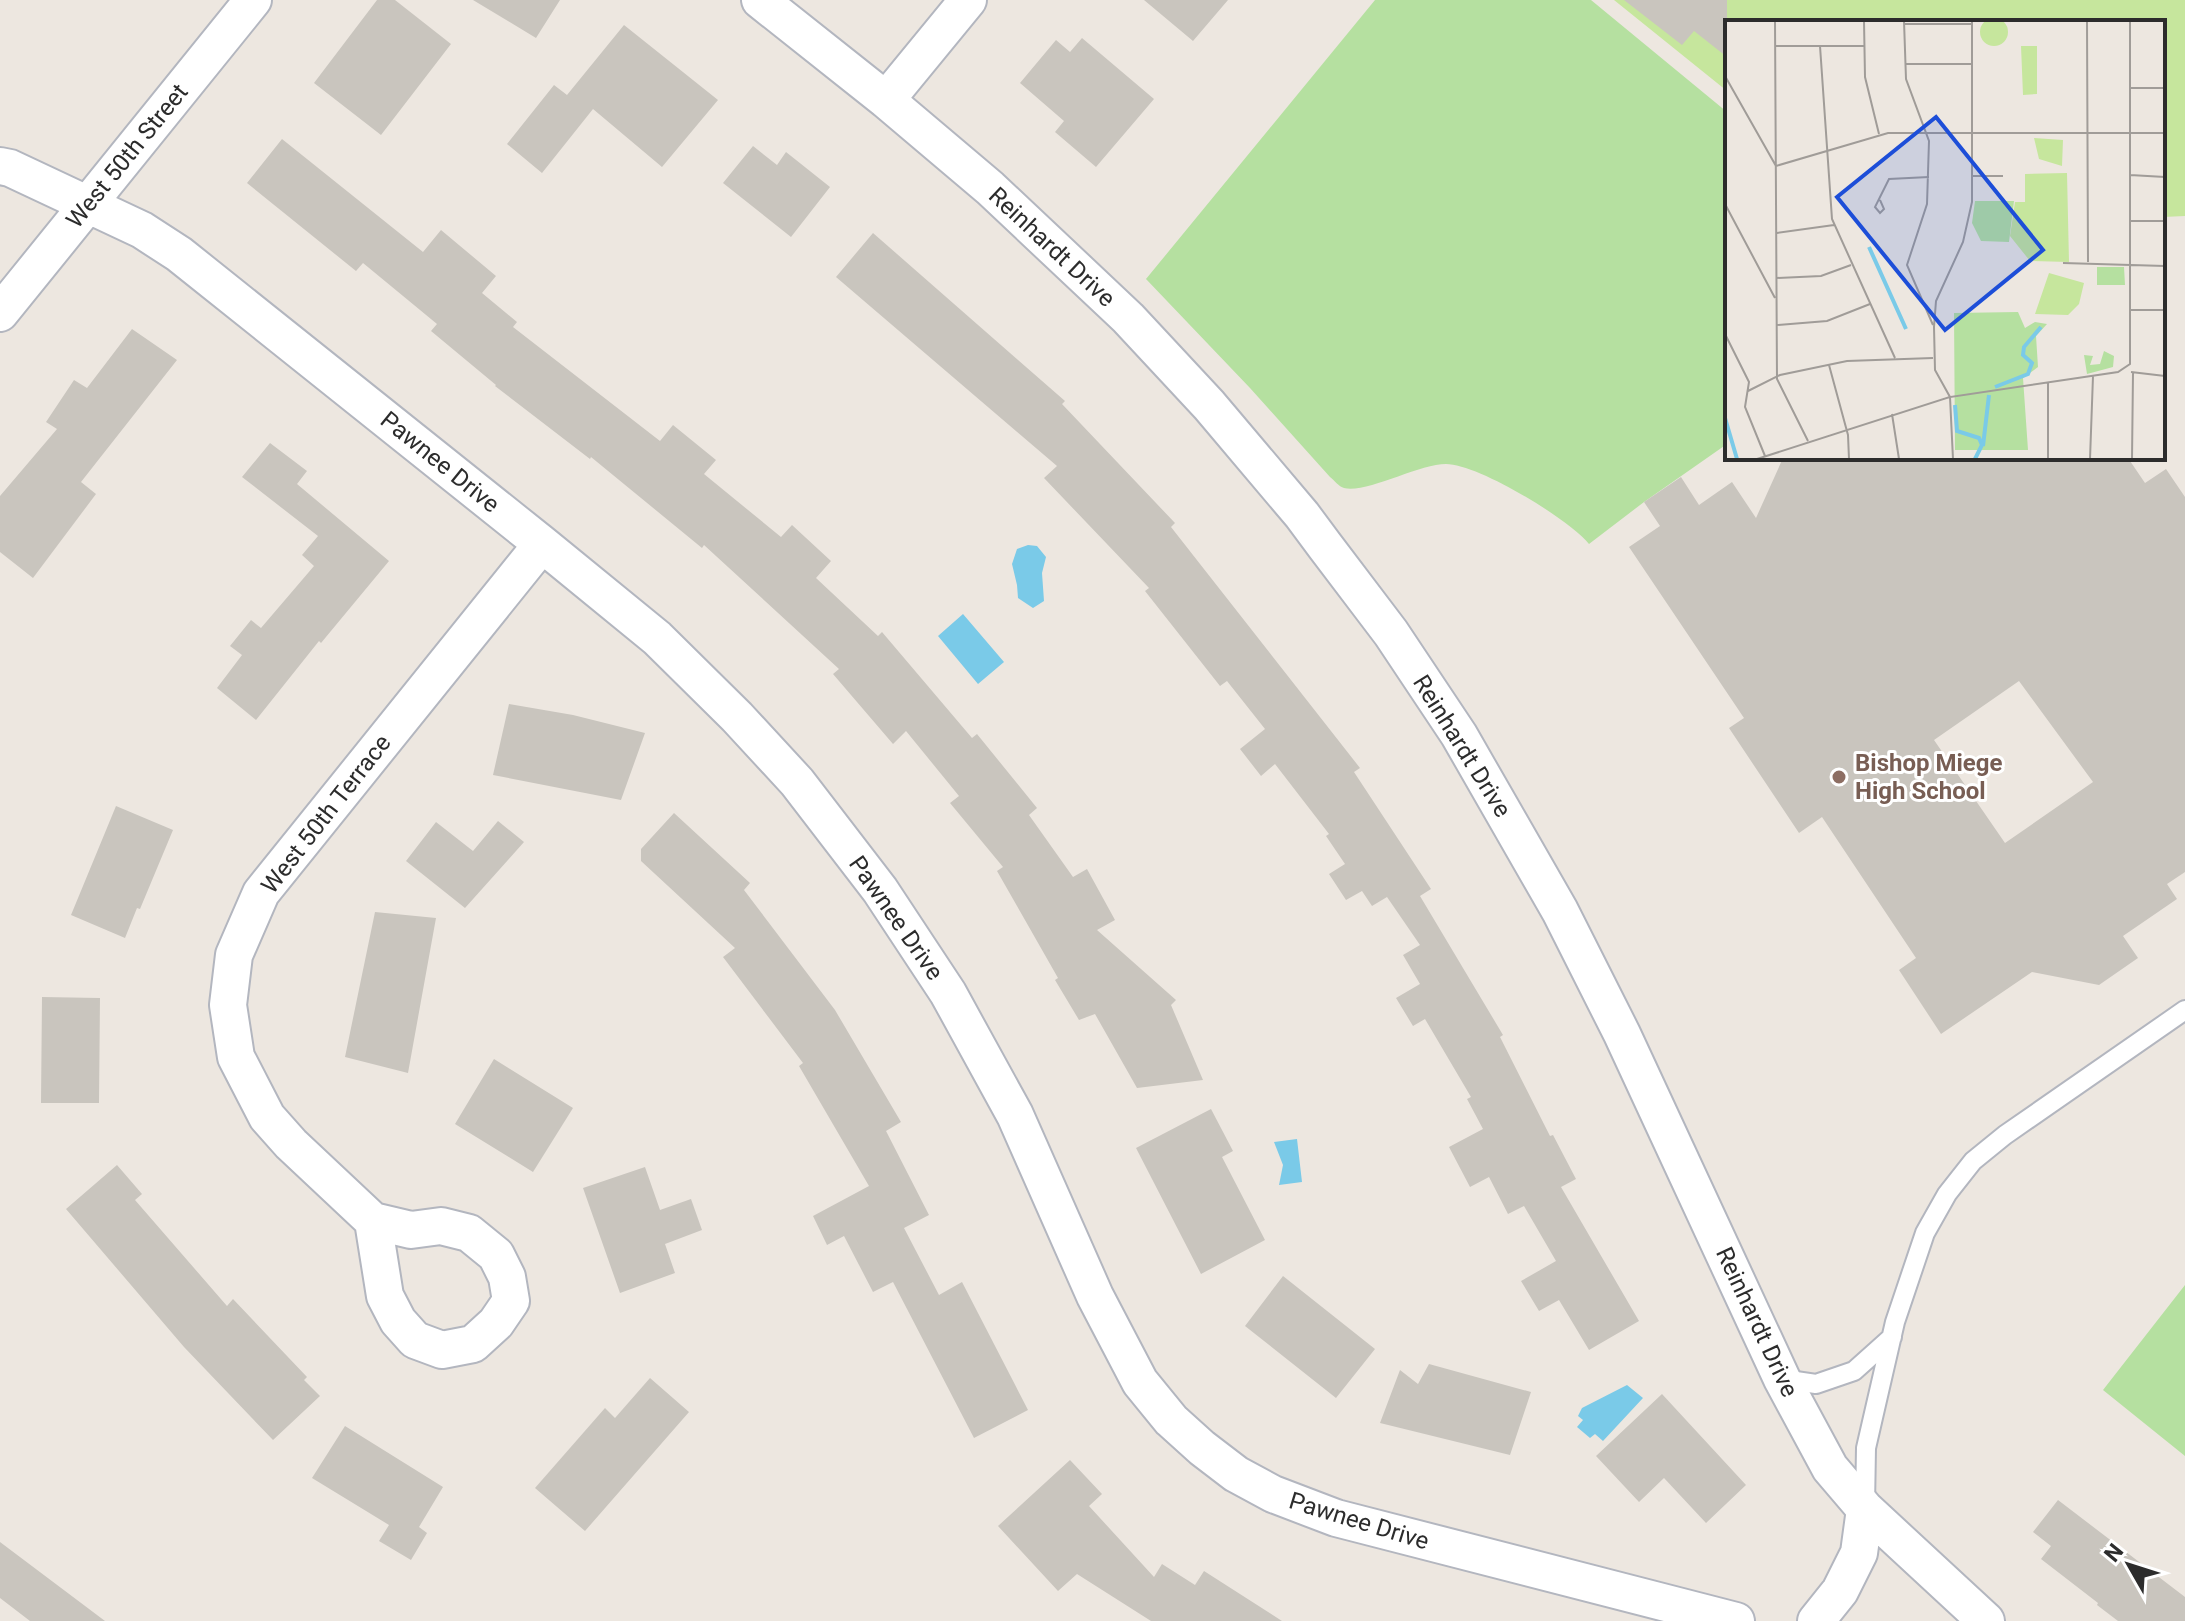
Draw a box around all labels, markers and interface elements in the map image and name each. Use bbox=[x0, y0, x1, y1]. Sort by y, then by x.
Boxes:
inset map bbox=[1725, 20, 2165, 460]
street label: West 50th Street bbox=[60, 78, 194, 234]
street label: Reinhardt Drive bbox=[983, 182, 1121, 312]
street label: Pawnee Drive bbox=[375, 406, 505, 518]
street label: Reinhardt Drive bbox=[1407, 670, 1517, 822]
street label: West 50th Terrace bbox=[255, 729, 397, 899]
place label: Bishop Miege High School bbox=[1855, 749, 2002, 805]
marker: Bishop Miege High School bbox=[1830, 768, 1848, 786]
street label: Pawnee Drive bbox=[843, 851, 949, 985]
street label: Reinhardt Drive bbox=[1710, 1243, 1804, 1401]
street label: Pawnee Drive bbox=[1286, 1486, 1432, 1556]
north arrow bbox=[2089, 1525, 2169, 1605]
text: N bbox=[2099, 1539, 2128, 1567]

